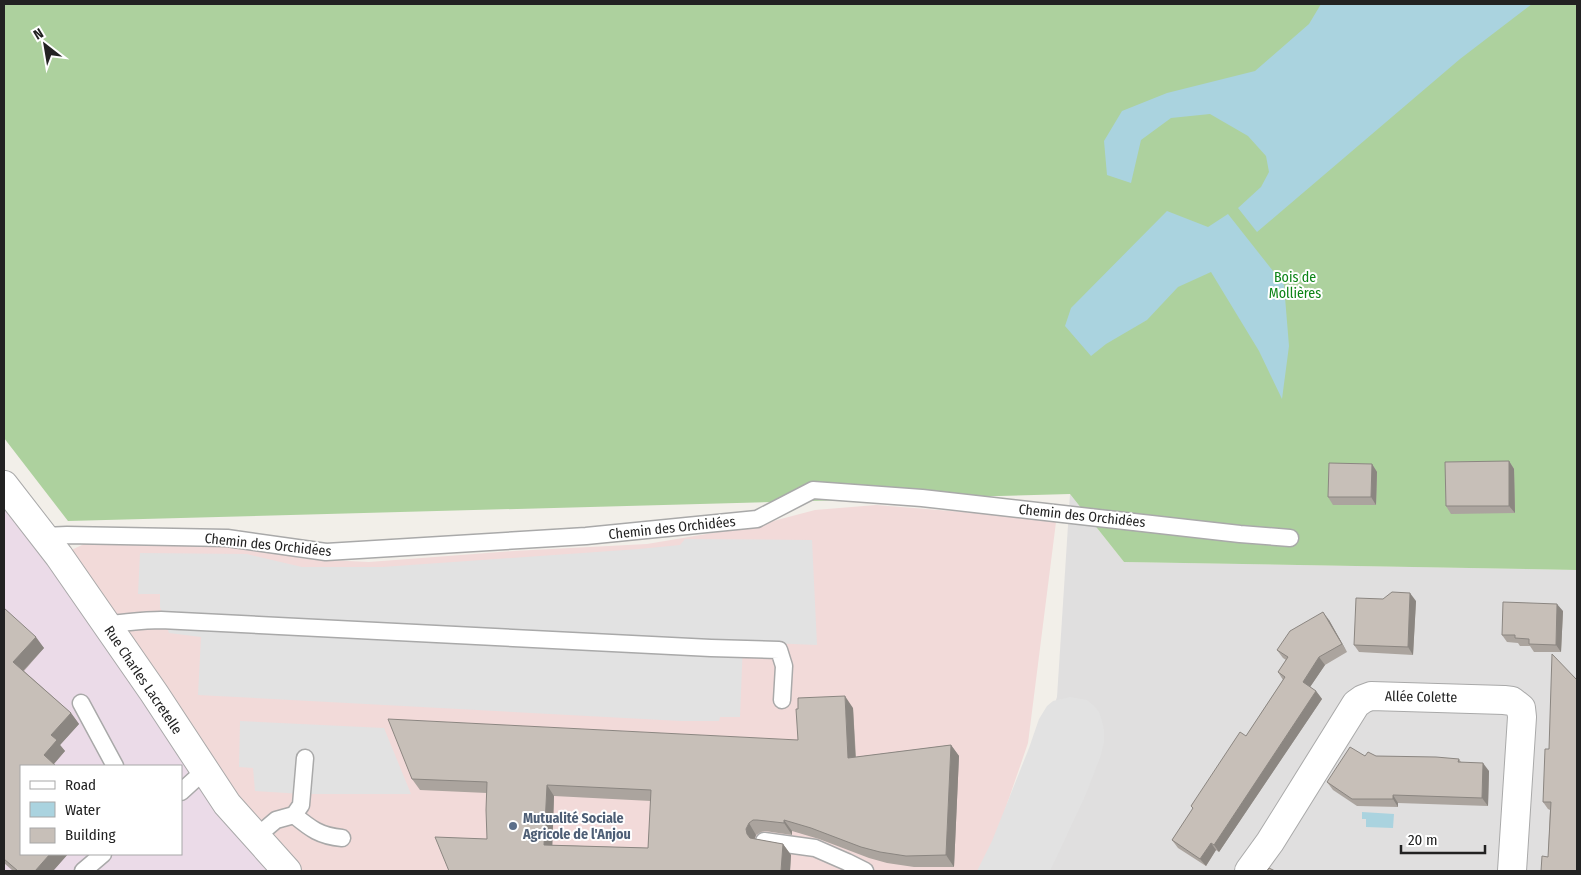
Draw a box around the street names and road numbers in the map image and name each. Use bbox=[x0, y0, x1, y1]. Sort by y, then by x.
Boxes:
street label: Chemin des Orchidées bbox=[1018, 501, 1146, 531]
street label: Chemin des Orchidées bbox=[608, 513, 736, 543]
street label: Chemin des Orchidées bbox=[204, 530, 332, 560]
street label: Rue Charles Lacretelle bbox=[100, 623, 186, 737]
street label: Allée Colette bbox=[1385, 688, 1457, 706]

